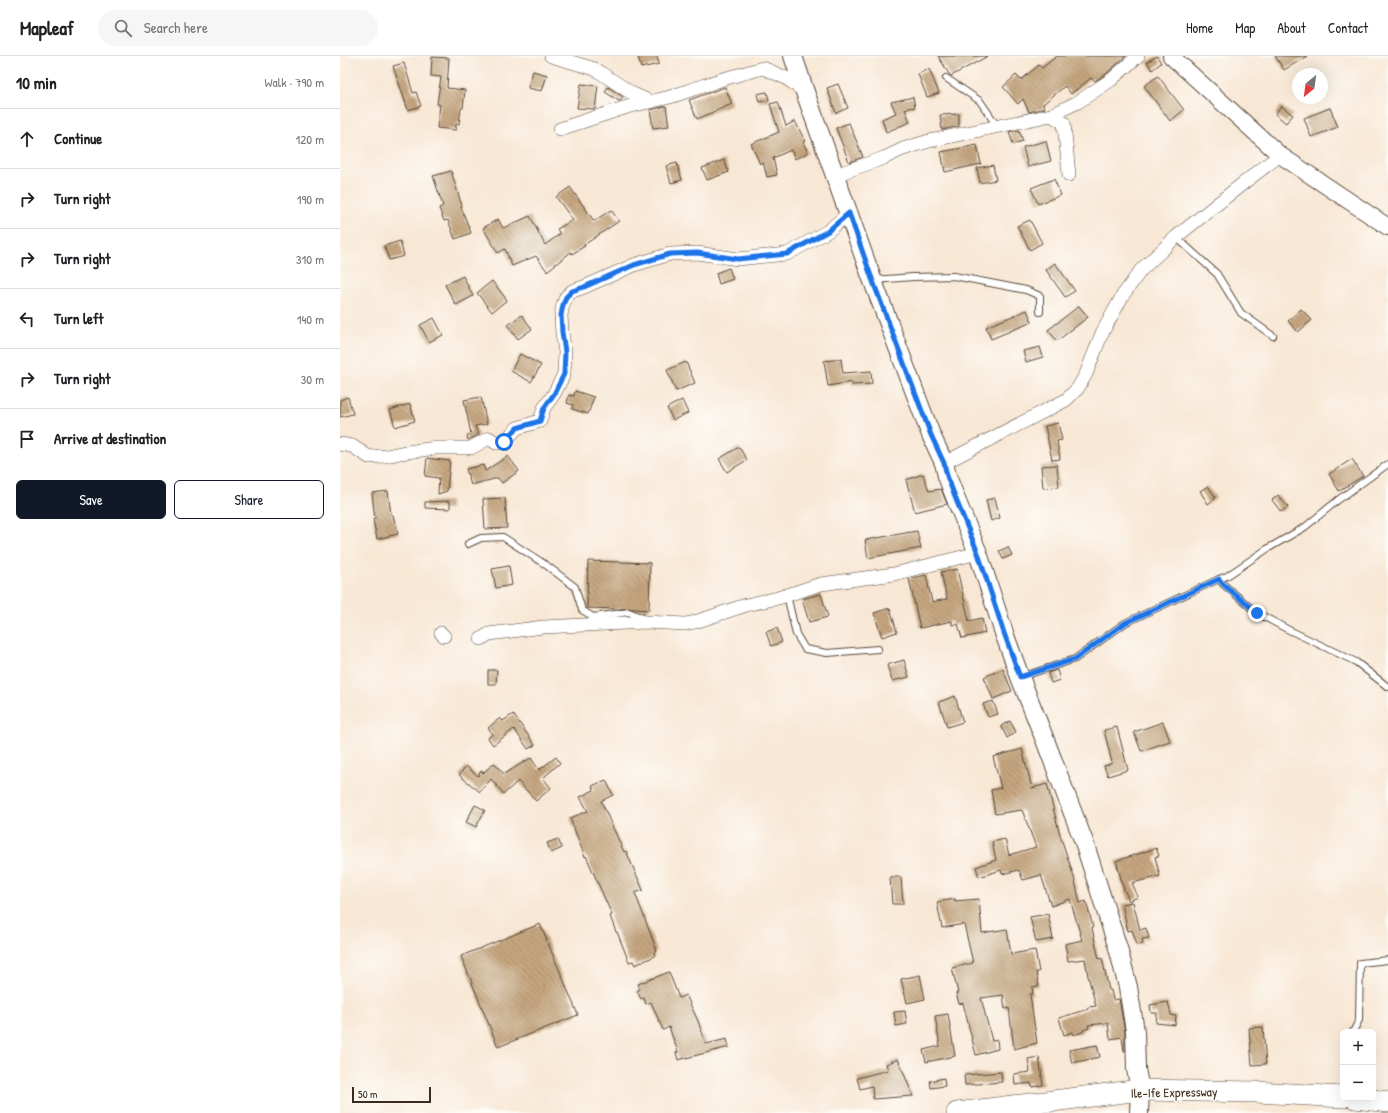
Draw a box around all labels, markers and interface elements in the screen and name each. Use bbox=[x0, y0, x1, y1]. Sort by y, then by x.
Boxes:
search box bbox=[98, 10, 378, 46]
text: Mapleaf bbox=[20, 15, 74, 41]
icon: search bbox=[112, 17, 134, 39]
text: Search here bbox=[144, 17, 208, 38]
text: Home bbox=[1186, 18, 1213, 37]
text: Map bbox=[1235, 18, 1255, 37]
text: About bbox=[1277, 18, 1306, 37]
text: Contact bbox=[1328, 18, 1368, 37]
north arrow bbox=[1292, 68, 1328, 104]
text: 10 min bbox=[16, 71, 57, 94]
text: Walk · 790 m bbox=[265, 73, 324, 91]
icon: ahead bbox=[16, 128, 38, 150]
text: Continue bbox=[54, 128, 102, 149]
text: 120 m bbox=[296, 130, 324, 148]
icon: right bbox=[16, 188, 38, 210]
text: Turn right bbox=[54, 188, 110, 209]
text: 190 m bbox=[297, 190, 324, 208]
icon: right bbox=[16, 248, 38, 270]
text: Turn right bbox=[54, 248, 110, 269]
text: 310 m bbox=[296, 250, 324, 268]
icon: left bbox=[16, 308, 38, 330]
text: Turn left bbox=[54, 308, 104, 329]
text: 140 m bbox=[297, 310, 324, 328]
icon: right bbox=[16, 368, 38, 390]
text: Turn right bbox=[54, 368, 110, 389]
text: 30 m bbox=[301, 370, 324, 388]
icon: arrive bbox=[16, 428, 38, 450]
text: Arrive at destination bbox=[54, 428, 166, 449]
route start bbox=[495, 433, 513, 451]
button: Save bbox=[16, 480, 166, 519]
button: Share bbox=[174, 480, 324, 519]
route end bbox=[1248, 604, 1266, 622]
map controls bbox=[1340, 1029, 1376, 1101]
button: + bbox=[1340, 1029, 1376, 1065]
button: − bbox=[1340, 1065, 1376, 1101]
street label: Ile-Ife Expressway bbox=[1130, 1082, 1218, 1102]
scale bar bbox=[352, 1085, 431, 1104]
text: 50 m bbox=[358, 1087, 378, 1101]

